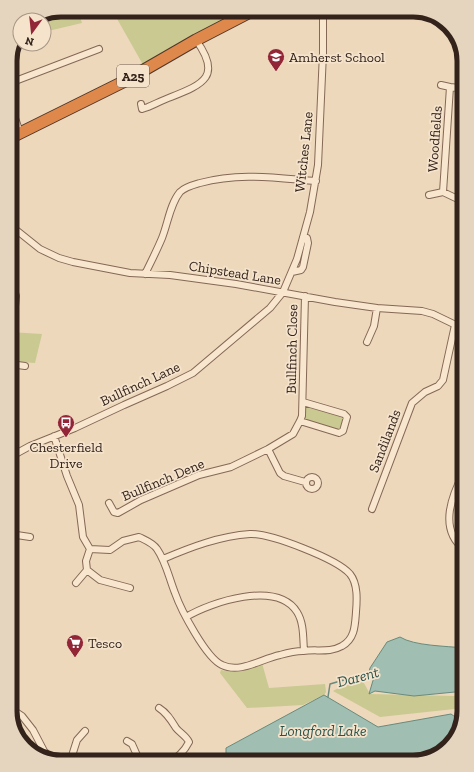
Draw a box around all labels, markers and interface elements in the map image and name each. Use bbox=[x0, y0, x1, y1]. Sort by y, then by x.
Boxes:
north arrow bbox=[12, 12, 52, 52]
text: N bbox=[23, 34, 35, 49]
school or university icon: Amherst School bbox=[266, 47, 286, 72]
place label: Amherst School bbox=[289, 49, 385, 66]
road number: A25 bbox=[117, 65, 149, 87]
street label: Woodfields bbox=[424, 105, 446, 173]
street label: Witches Lane bbox=[291, 110, 317, 193]
street label: Chipstead Lane bbox=[188, 257, 283, 289]
street label: Bullfinch Close bbox=[283, 304, 301, 394]
street label: Bullfinch Lane bbox=[97, 358, 183, 410]
street label: Sandilands bbox=[365, 407, 405, 475]
bus stop icon: Chesterfield Drive bbox=[56, 413, 76, 438]
place label: Chesterfield Drive bbox=[29, 439, 103, 472]
street label: Bullfinch Dene bbox=[119, 455, 207, 505]
supermarket icon: Tesco bbox=[65, 633, 85, 658]
place label: Tesco bbox=[88, 635, 122, 652]
water label: Darent bbox=[335, 663, 381, 691]
water label: Longford Lake bbox=[280, 722, 366, 740]

